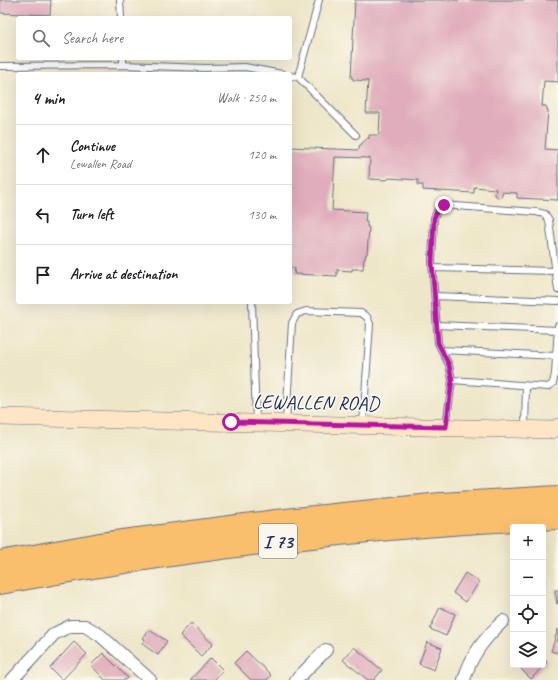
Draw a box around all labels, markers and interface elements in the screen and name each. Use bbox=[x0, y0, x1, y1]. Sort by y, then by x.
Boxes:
search box bbox=[16, 16, 292, 60]
icon: search bbox=[30, 27, 52, 49]
text: Search here bbox=[62, 29, 123, 48]
text: 4 min bbox=[32, 88, 65, 109]
text: Walk · 250 m bbox=[217, 90, 276, 106]
text: Continue bbox=[70, 137, 115, 156]
icon: ahead bbox=[32, 144, 54, 166]
text: 120 m bbox=[248, 147, 276, 163]
text: Lewallen Road bbox=[70, 156, 131, 172]
route end bbox=[435, 196, 453, 214]
icon: left bbox=[32, 204, 54, 226]
text: Turn left bbox=[70, 205, 113, 224]
text: 130 m bbox=[248, 207, 276, 223]
icon: arrive bbox=[32, 264, 54, 286]
text: Arrive at destination bbox=[70, 265, 177, 284]
street label: LEWALLEN ROAD bbox=[253, 389, 381, 416]
route start bbox=[222, 413, 240, 431]
road number: I 73 bbox=[259, 524, 297, 558]
map controls bbox=[510, 524, 546, 668]
button: + bbox=[510, 524, 546, 560]
button: − bbox=[510, 560, 546, 596]
button: locate bbox=[510, 596, 546, 632]
button: layers bbox=[510, 632, 546, 668]

